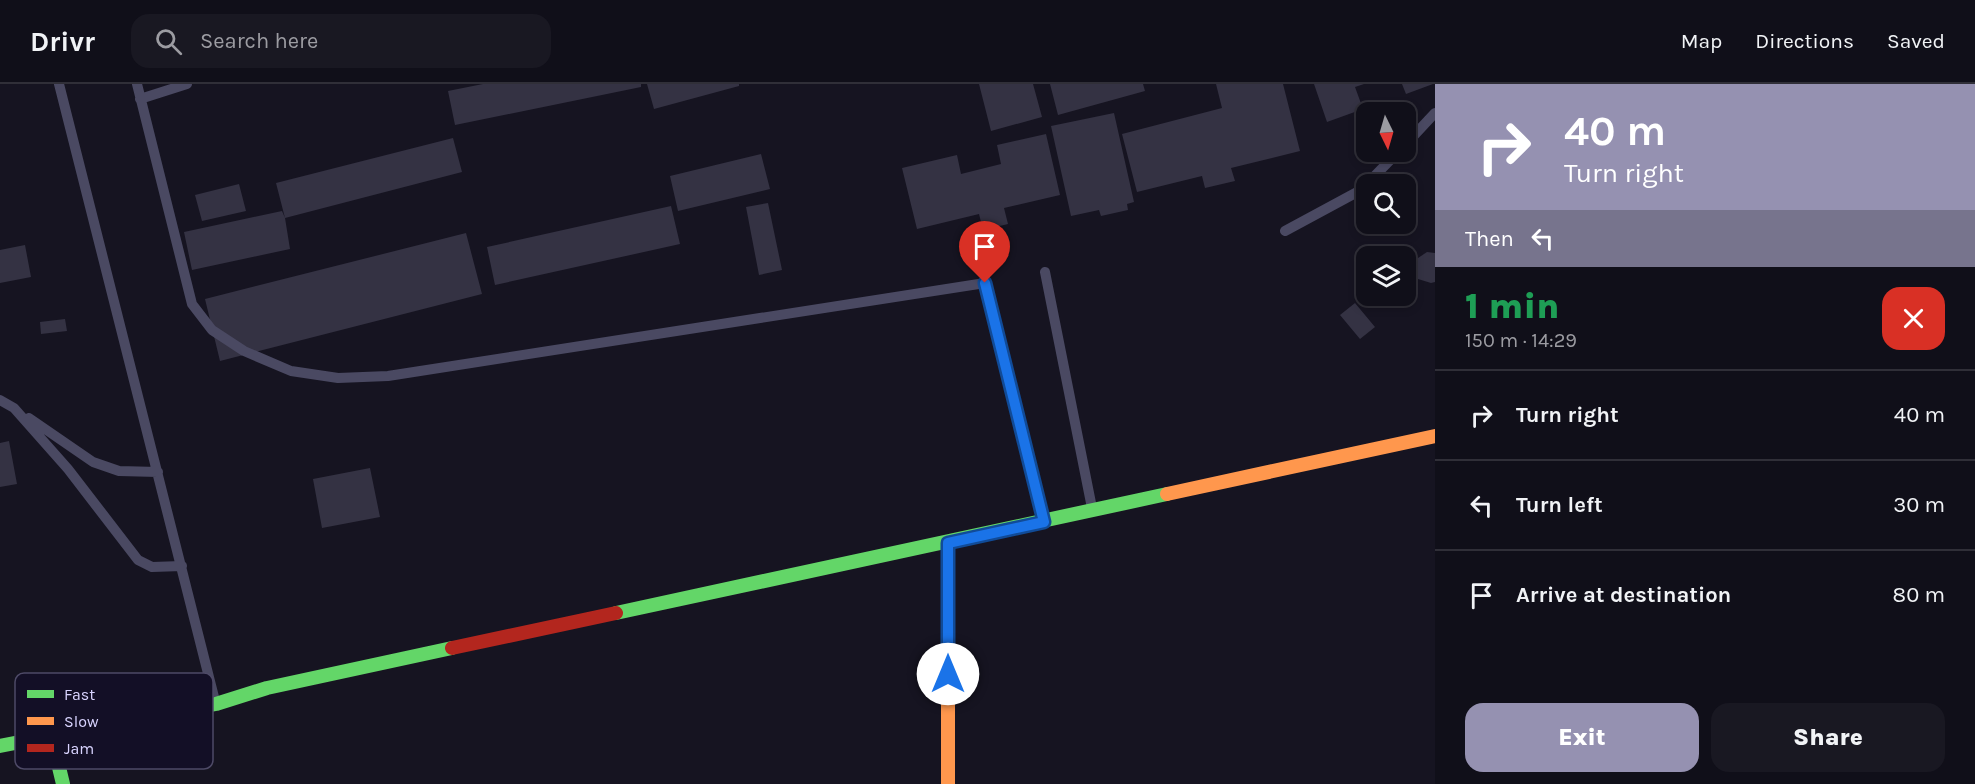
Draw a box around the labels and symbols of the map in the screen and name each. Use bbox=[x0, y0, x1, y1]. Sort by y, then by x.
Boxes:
north arrow bbox=[1356, 102, 1416, 162]
pin bbox=[959, 221, 1010, 283]
position arrow bbox=[916, 642, 980, 706]
legend bbox=[15, 673, 213, 769]
text: Fast bbox=[64, 685, 95, 704]
text: Slow bbox=[64, 712, 99, 731]
text: Jam bbox=[64, 739, 94, 758]

